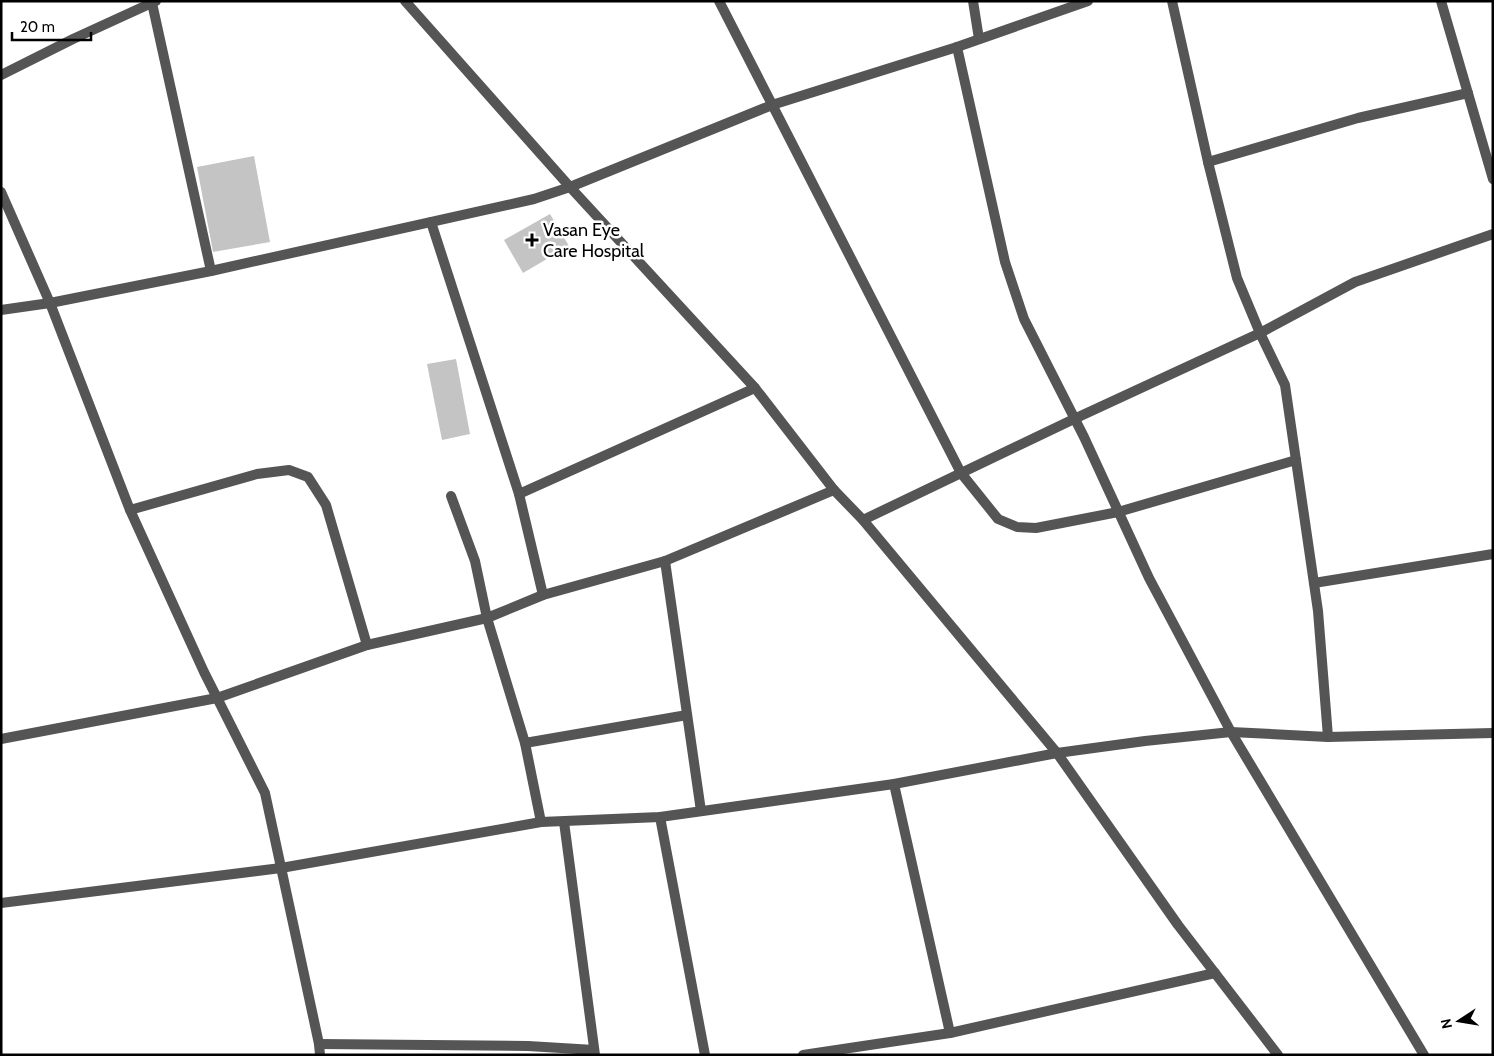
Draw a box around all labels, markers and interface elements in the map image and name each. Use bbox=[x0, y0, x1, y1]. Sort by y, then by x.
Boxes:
scale bar bbox=[12, 10, 91, 42]
text: 20 m bbox=[20, 18, 55, 36]
place label: Vasan Eye Care Hospital bbox=[543, 219, 645, 262]
marker: Vasan Eye Care Hospital bbox=[525, 233, 539, 247]
north arrow bbox=[1434, 996, 1484, 1046]
text: N bbox=[1436, 1017, 1456, 1030]

